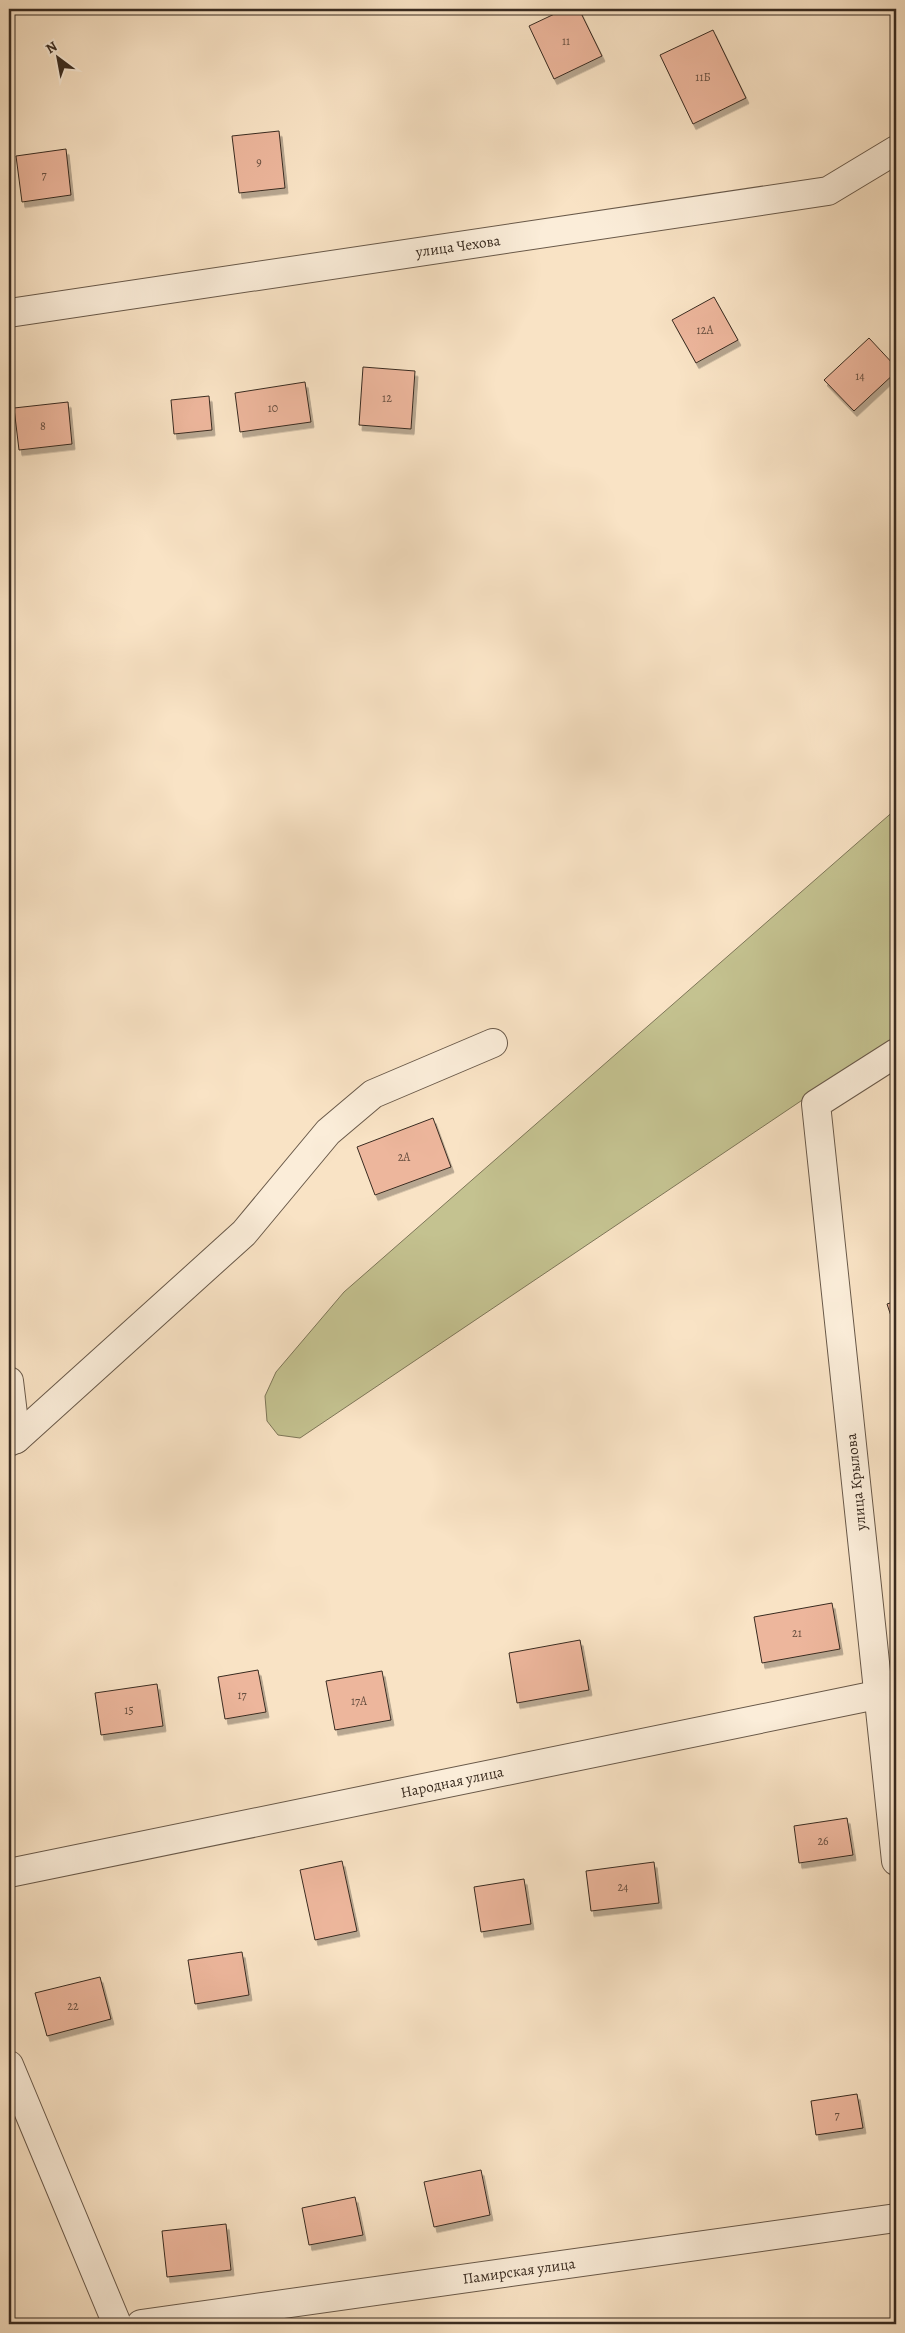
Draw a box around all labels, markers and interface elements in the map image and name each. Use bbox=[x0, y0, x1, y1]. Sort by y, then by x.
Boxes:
north arrow bbox=[32, 32, 82, 82]
house number: 11 bbox=[562, 33, 570, 49]
text: N bbox=[42, 37, 61, 58]
house number: 11Б bbox=[695, 69, 711, 85]
house number: 9 bbox=[256, 154, 262, 170]
house number: 7 bbox=[41, 167, 47, 183]
street label: улица Чехова bbox=[413, 230, 502, 262]
house number: 12А bbox=[697, 322, 714, 338]
house number: 14 bbox=[855, 368, 865, 384]
house number: 12 bbox=[382, 390, 392, 406]
house number: 10 bbox=[268, 400, 278, 416]
house number: 8 bbox=[40, 418, 46, 434]
house number: 2А bbox=[398, 1149, 411, 1165]
street label: улица Крылова bbox=[841, 1432, 871, 1533]
house number: 21 bbox=[792, 1625, 802, 1641]
house number: 17 bbox=[237, 1687, 248, 1703]
house number: 17А bbox=[351, 1693, 368, 1709]
house number: 15 bbox=[124, 1702, 134, 1718]
street label: Народная улица bbox=[399, 1761, 505, 1803]
house number: 26 bbox=[817, 1833, 829, 1849]
house number: 24 bbox=[617, 1879, 629, 1895]
house number: 22 bbox=[67, 1998, 79, 2014]
house number: 7 bbox=[834, 2107, 840, 2123]
street label: Памирская улица bbox=[461, 2253, 577, 2289]

